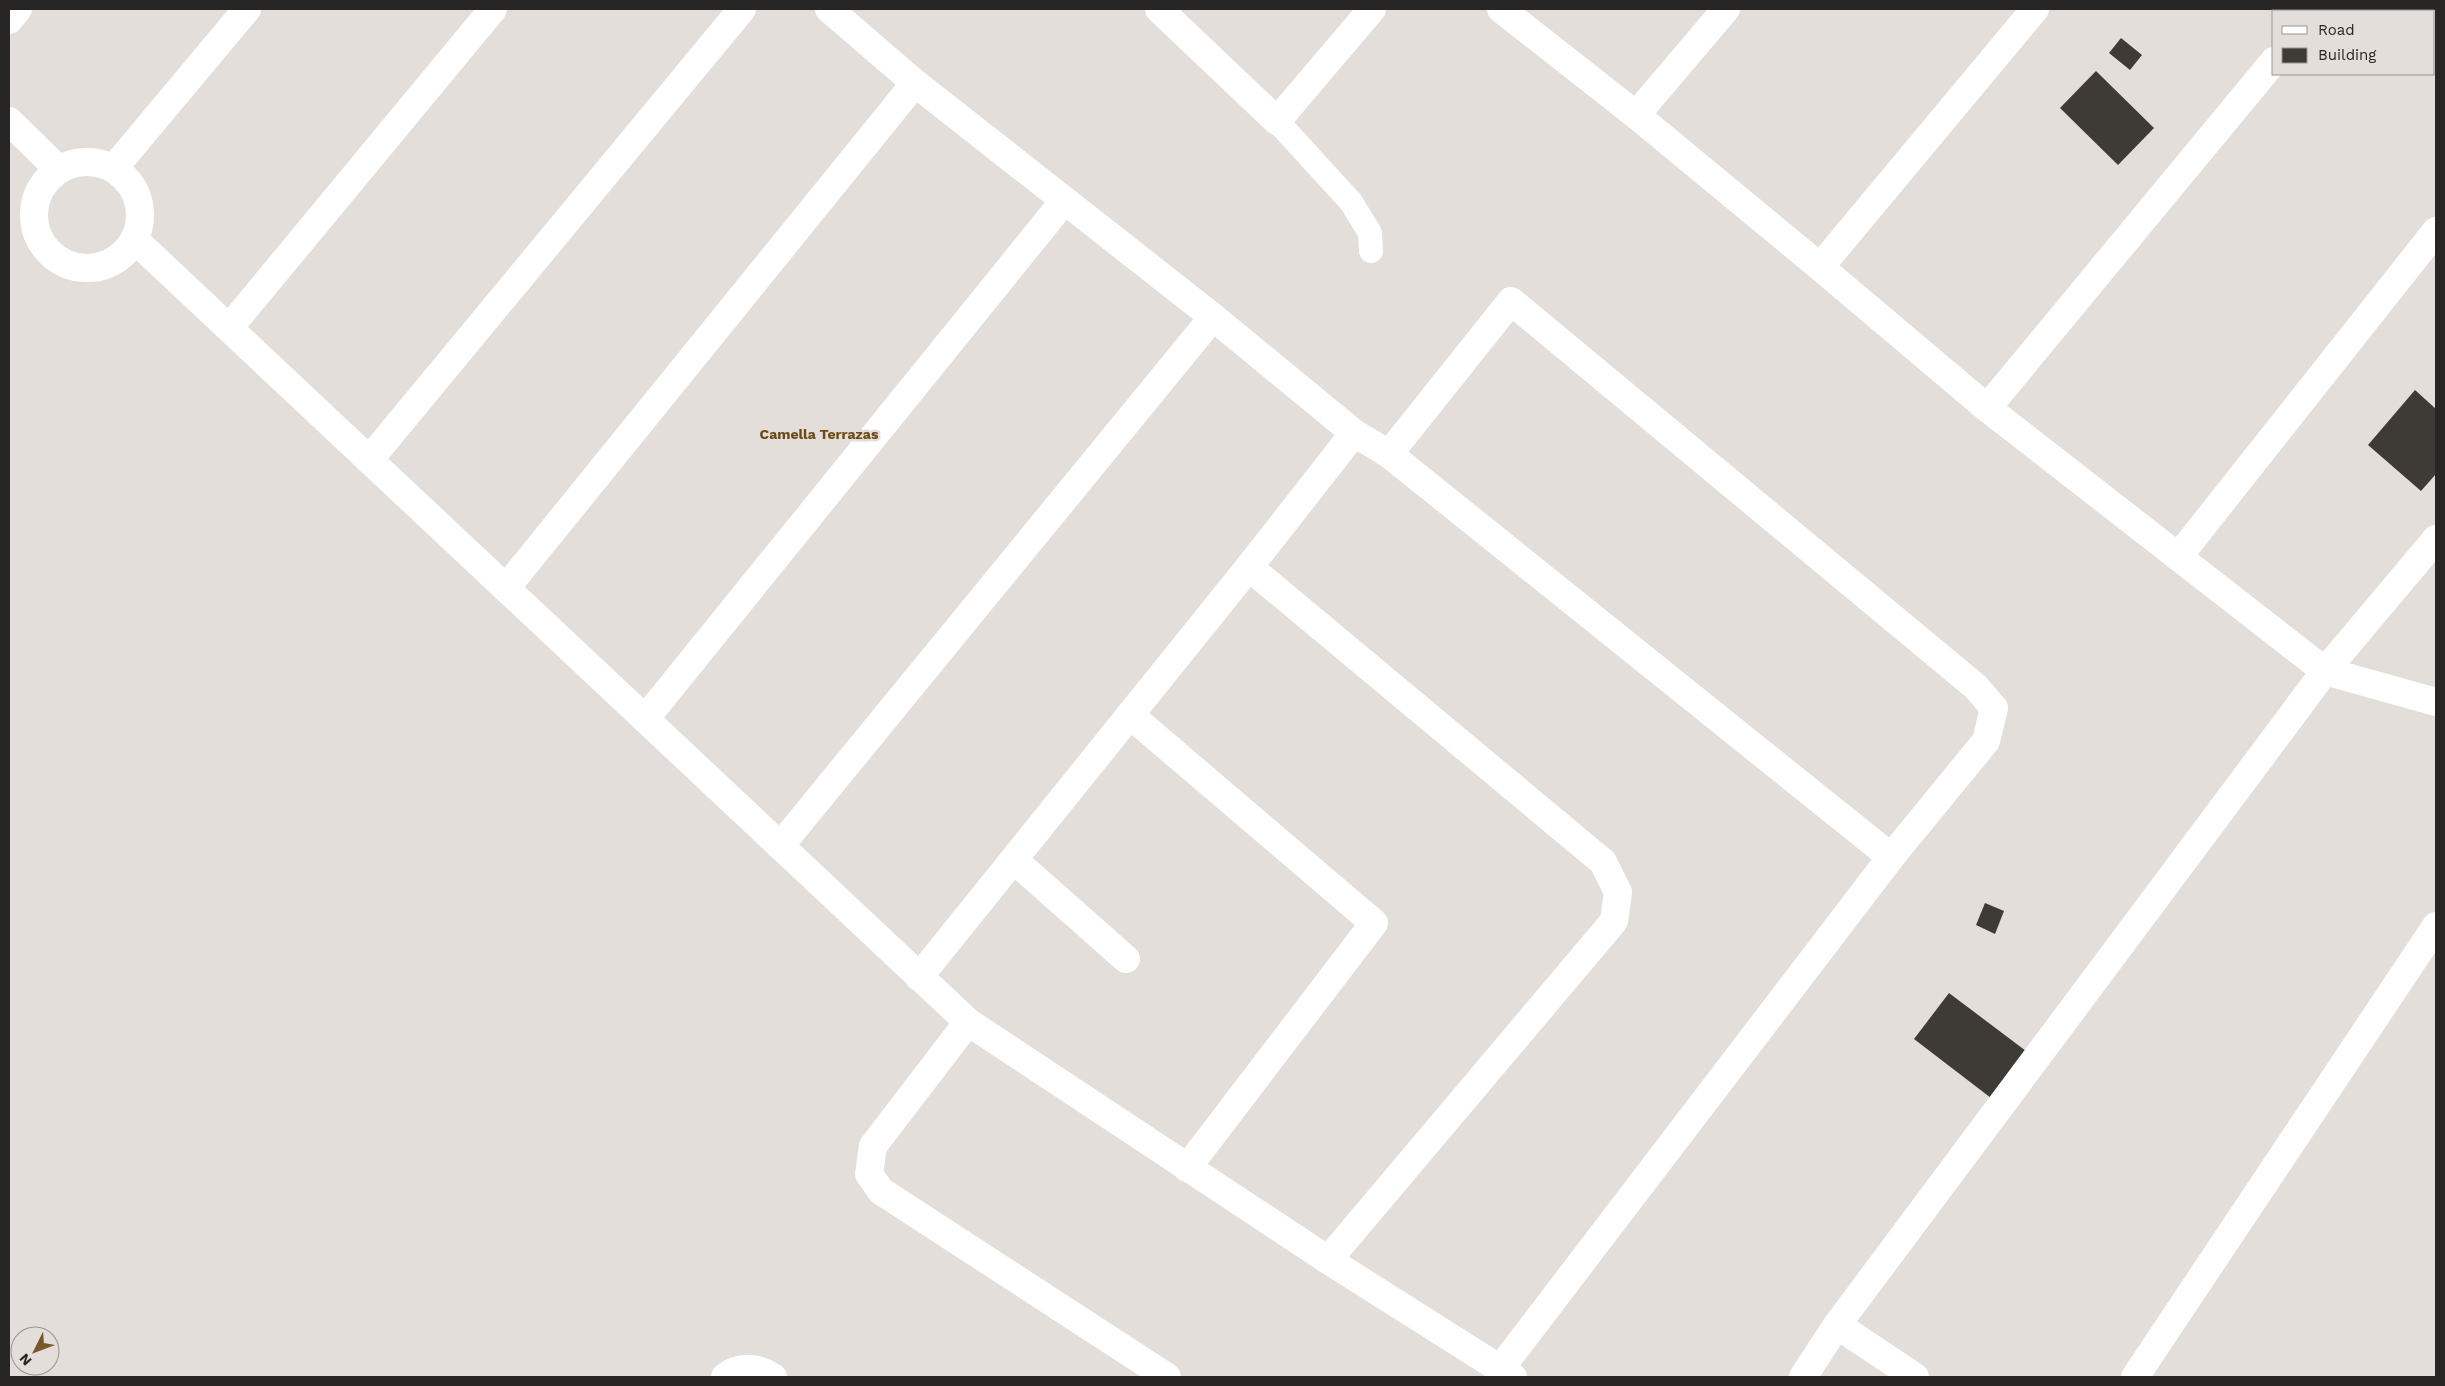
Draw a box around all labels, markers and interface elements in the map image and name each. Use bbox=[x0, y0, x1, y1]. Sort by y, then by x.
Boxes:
legend bbox=[2272, 10, 2435, 75]
text: Road bbox=[2318, 21, 2355, 39]
text: Building bbox=[2318, 46, 2376, 64]
district label: Camella Terrazas bbox=[760, 426, 879, 442]
north arrow bbox=[10, 1326, 60, 1376]
text: N bbox=[16, 1350, 35, 1369]

